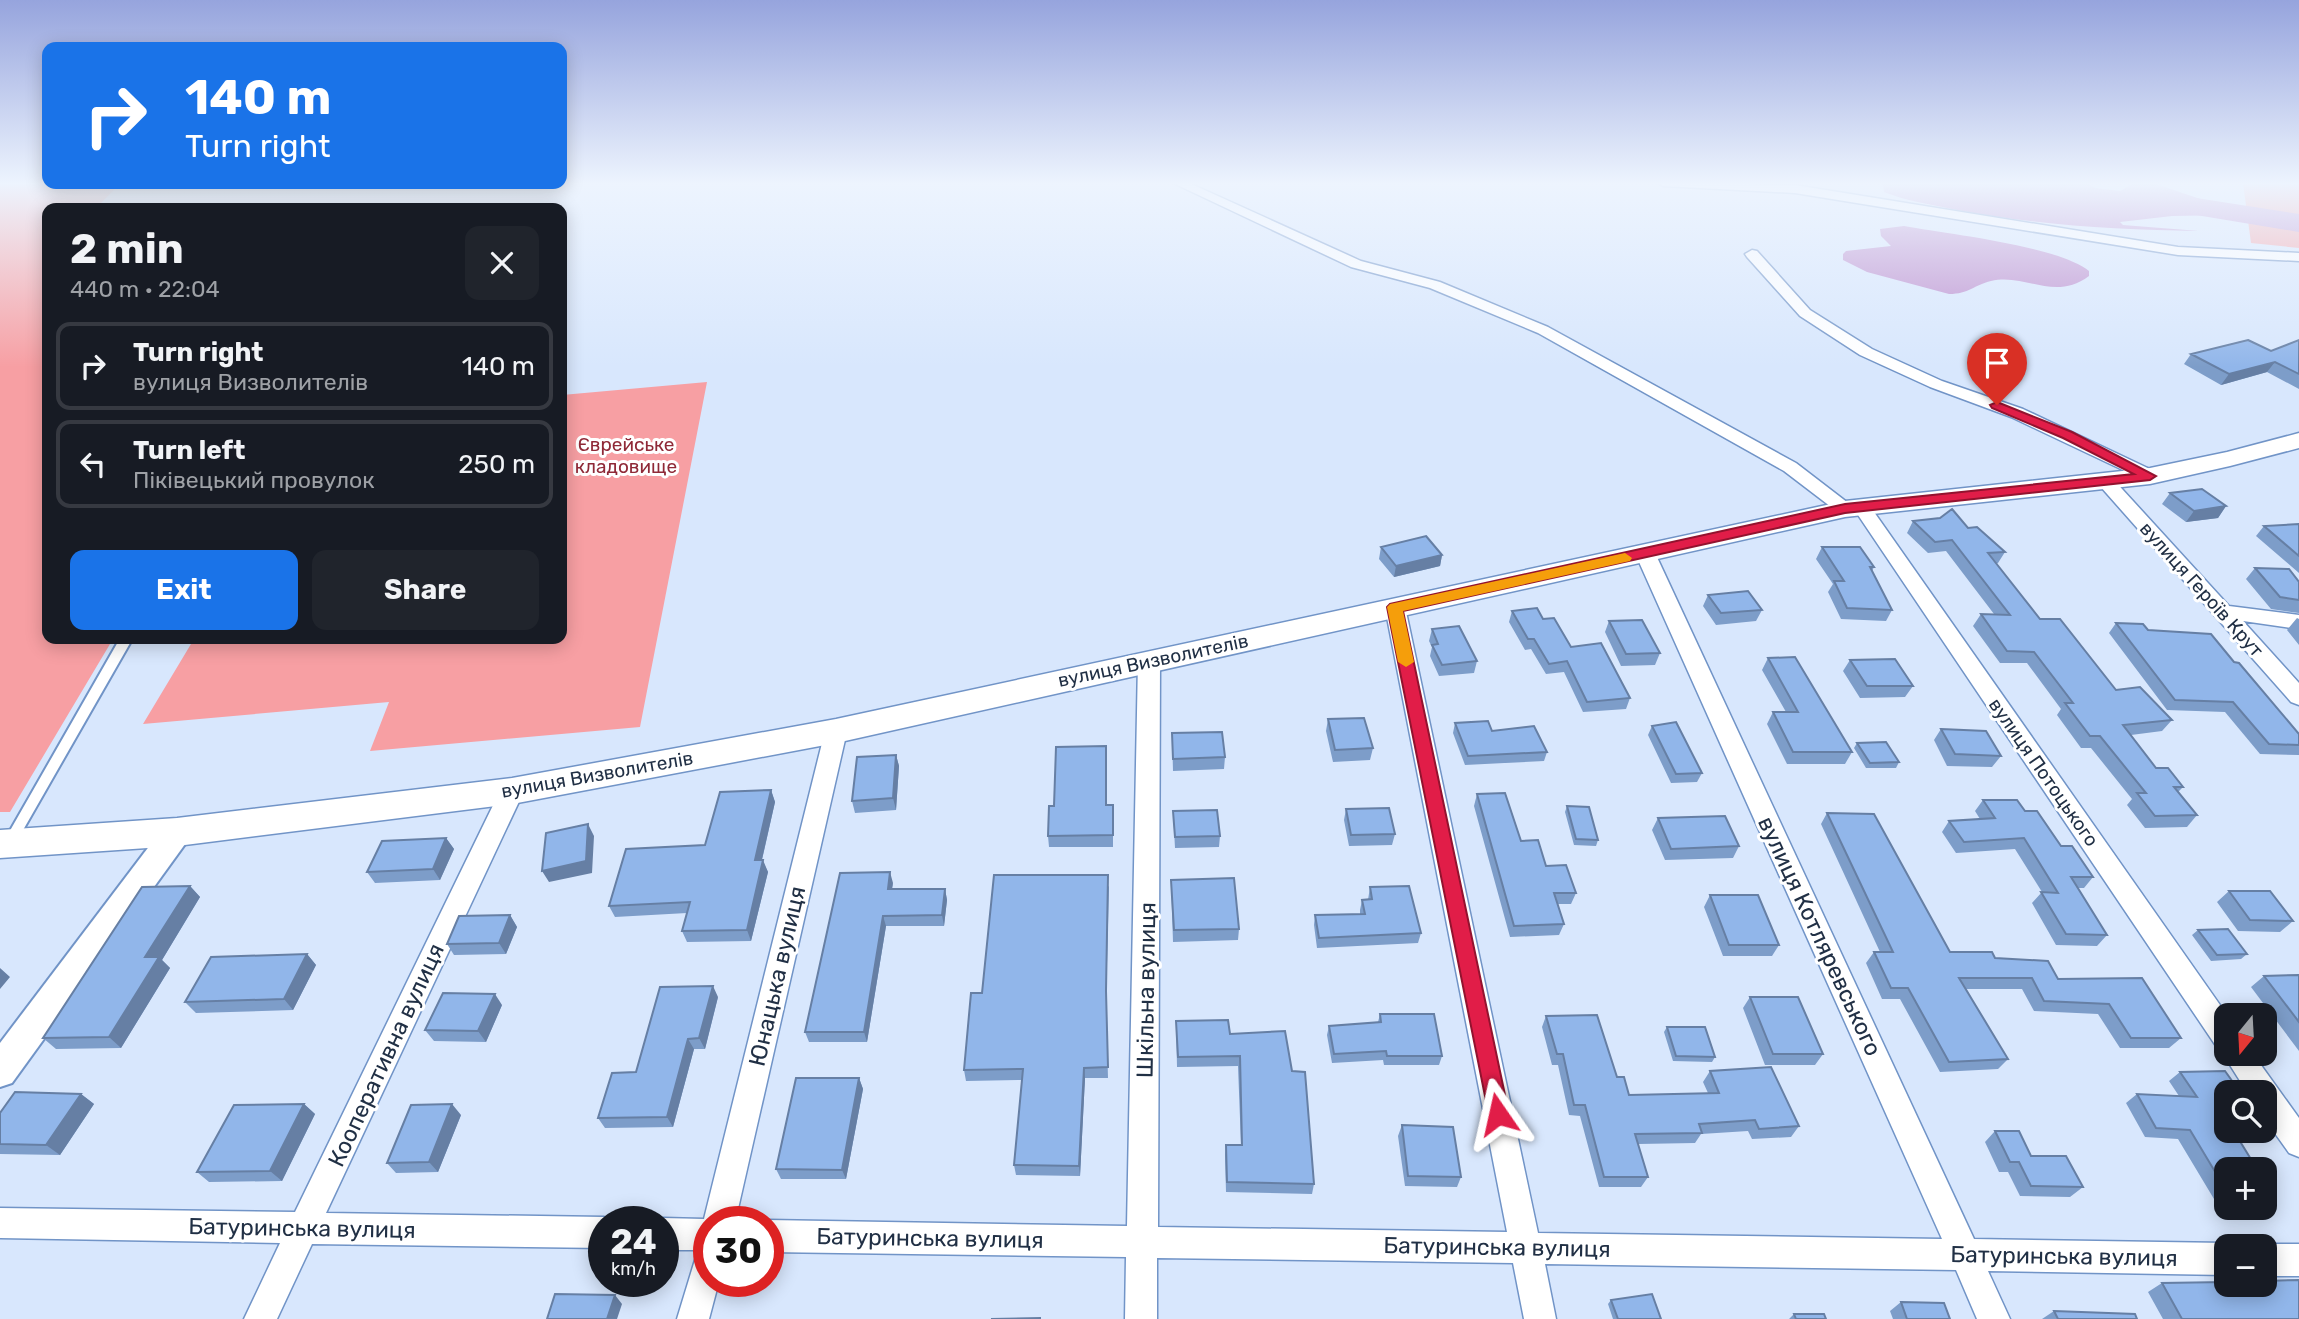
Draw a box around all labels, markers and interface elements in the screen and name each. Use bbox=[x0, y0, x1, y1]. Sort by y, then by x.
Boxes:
text: 140 m bbox=[185, 68, 331, 126]
icon: right bbox=[70, 70, 161, 161]
text: Turn right bbox=[185, 127, 330, 165]
text: 2 min bbox=[70, 224, 184, 274]
button: close bbox=[465, 226, 539, 300]
text: 440 m · 22:04 bbox=[70, 275, 220, 303]
pin bbox=[1967, 333, 2027, 405]
text: Turn right bbox=[133, 337, 263, 368]
icon: arrive bbox=[1978, 344, 2016, 382]
icon: right bbox=[74, 347, 112, 385]
text: 140 m bbox=[462, 351, 535, 382]
text: вулиця Визволителів bbox=[133, 368, 368, 396]
park label: Єврейське кладовище bbox=[575, 433, 677, 478]
text: Turn left bbox=[133, 435, 245, 466]
icon: left bbox=[74, 445, 112, 483]
text: 250 m bbox=[458, 449, 535, 480]
text: Піківецький провулок bbox=[133, 466, 375, 494]
street label: вулиця Героїв Крут bbox=[2135, 517, 2268, 662]
button: Exit bbox=[70, 550, 298, 630]
button: Share bbox=[312, 550, 539, 630]
street label: вулиця Визволителів bbox=[1056, 629, 1251, 692]
street label: вулиця Потоцького bbox=[1984, 694, 2103, 851]
street label: вулиця Визволителів bbox=[499, 746, 695, 803]
street label: вулиця Котляревського bbox=[1752, 812, 1888, 1060]
street label: Юнацька вулиця bbox=[743, 883, 811, 1069]
street label: Шкільна вулиця bbox=[1130, 902, 1162, 1078]
street label: Кооперативна вулиця bbox=[322, 939, 450, 1171]
north arrow bbox=[2214, 1003, 2277, 1066]
map controls bbox=[2214, 1003, 2277, 1297]
position arrow bbox=[1461, 1077, 1535, 1151]
button: search bbox=[2214, 1080, 2277, 1143]
button: + bbox=[2214, 1157, 2277, 1220]
speed limit sign: 30 bbox=[693, 1206, 784, 1297]
street label: Батуринська вулиця bbox=[188, 1212, 416, 1244]
text: 24 bbox=[610, 1221, 657, 1263]
street label: Батуринська вулиця bbox=[816, 1222, 1044, 1254]
street label: Батуринська вулиця bbox=[1383, 1231, 1611, 1263]
button: − bbox=[2214, 1234, 2277, 1297]
street label: Батуринська вулиця bbox=[1950, 1240, 2178, 1272]
text: km/h bbox=[611, 1258, 656, 1280]

